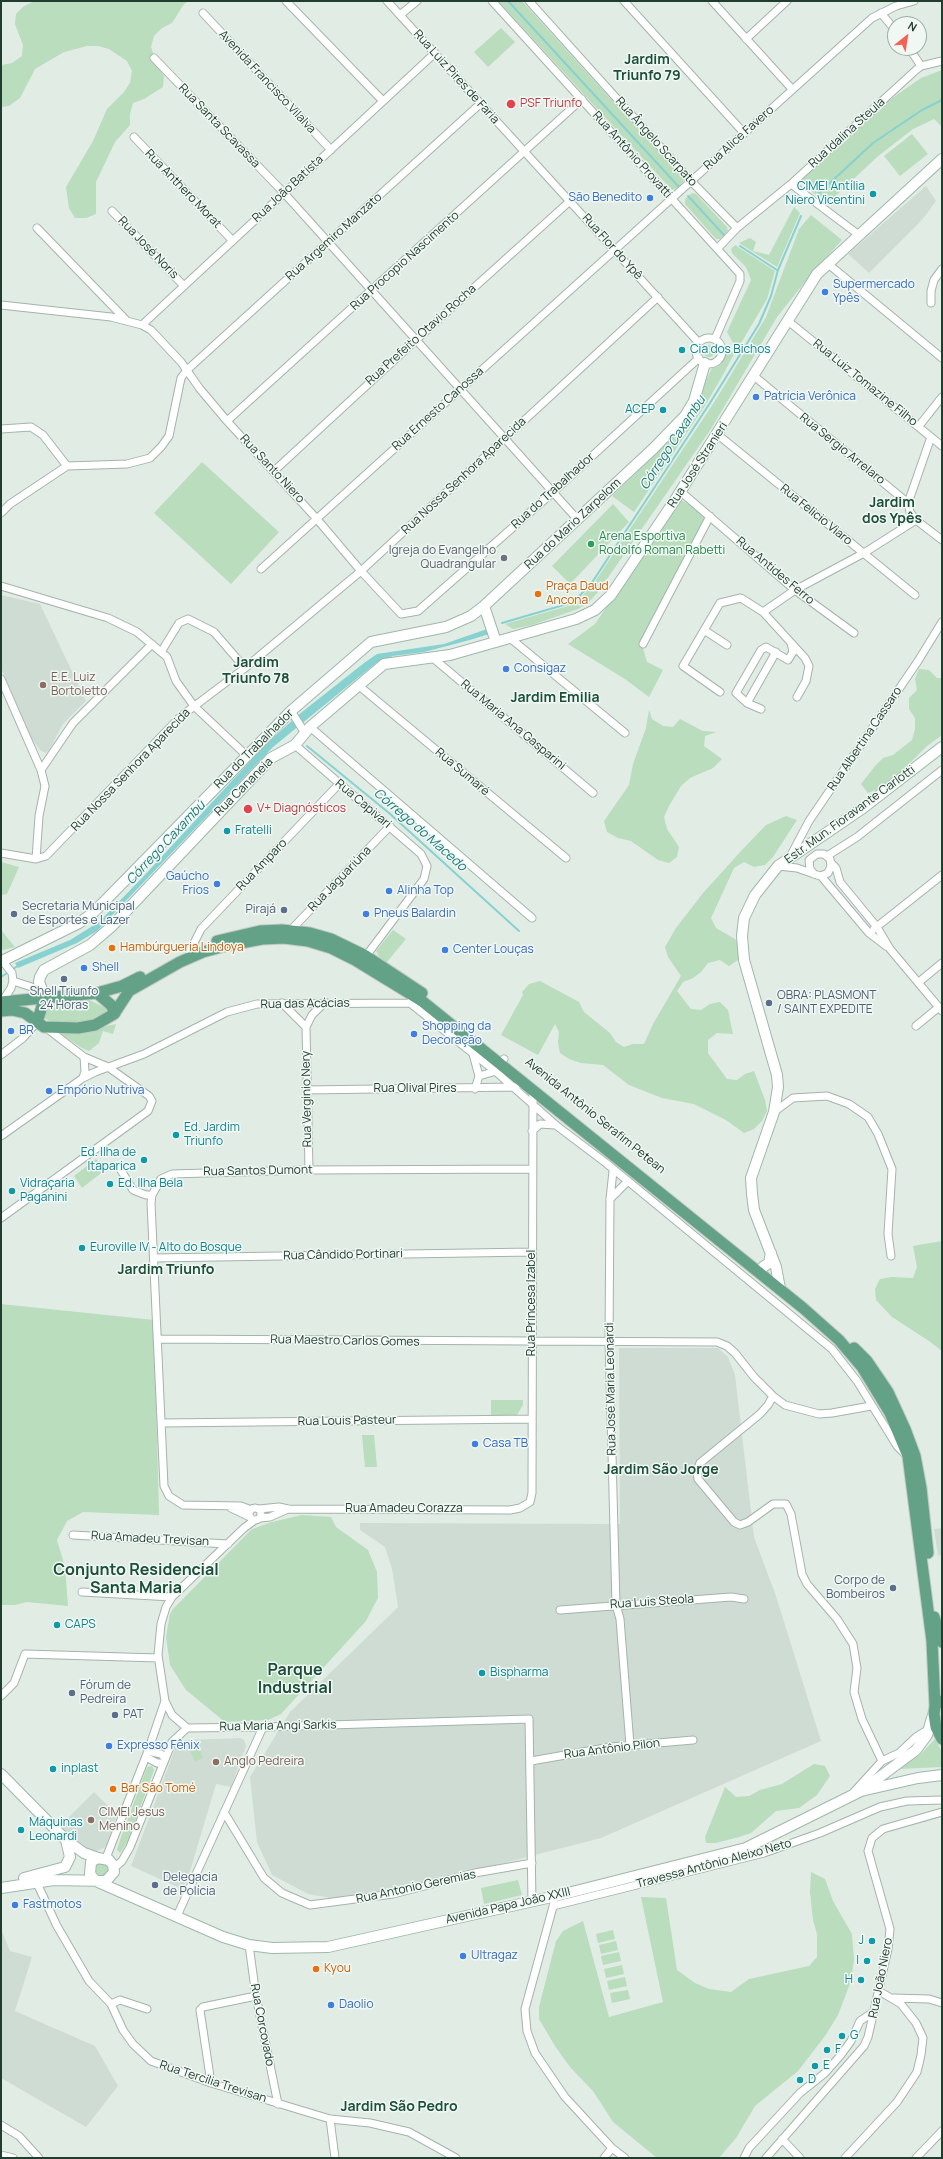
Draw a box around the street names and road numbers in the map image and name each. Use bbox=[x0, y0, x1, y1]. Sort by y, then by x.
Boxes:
street label: Avenida Francisco Vilalva bbox=[215, 27, 319, 137]
street label: Rua Luiz Pires de Faria bbox=[410, 27, 502, 127]
street label: Rua Santa Scavassa bbox=[175, 81, 263, 171]
street label: Rua Ângelo Scarpato bbox=[612, 94, 700, 190]
street label: Rua Idalina Steula bbox=[806, 95, 888, 171]
street label: Rua Alice Favero bbox=[701, 103, 777, 173]
street label: Rua Antônio Provatti bbox=[589, 109, 675, 201]
street label: Rua Anthero Morat bbox=[142, 147, 224, 231]
street label: Rua João Batista bbox=[249, 152, 327, 226]
street label: Rua Argemiro Manzato bbox=[283, 190, 385, 284]
street label: Rua Procopio Nascimento bbox=[348, 208, 462, 314]
street label: Rua Flor do Ypê bbox=[579, 211, 645, 283]
street label: Rua José Noris bbox=[115, 214, 181, 282]
street label: Rua Prefeito Otavio Rocha bbox=[363, 282, 479, 388]
street label: Rua Luiz Tomazine Filho bbox=[810, 336, 920, 430]
street label: Rua Ernesto Canossa bbox=[389, 364, 487, 454]
street label: Rua Sergio Arrelaro bbox=[796, 410, 888, 488]
street label: Rua Nossa Senhora Aparecida bbox=[399, 414, 529, 538]
street label: Rua José Stranieri bbox=[665, 420, 731, 510]
street label: Rua Santo Niero bbox=[237, 432, 307, 506]
street label: Rua do Trabalhador bbox=[509, 450, 597, 532]
street label: Rua do Mario Zarpelom bbox=[522, 476, 624, 572]
street label: Rua Felicio Viaro bbox=[777, 481, 855, 549]
street label: Rua Antides Ferro bbox=[733, 534, 817, 608]
street label: Rua Maria Ana Gasparini bbox=[458, 677, 568, 773]
street label: Rua Albertina Cassaro bbox=[825, 684, 905, 794]
street label: Rua Nossa Senhora Aparecida bbox=[68, 706, 194, 834]
street label: Rua do Trabalhador bbox=[211, 706, 297, 792]
street label: Rua Sumaré bbox=[432, 745, 492, 799]
street label: Rua Cananeia bbox=[212, 755, 276, 819]
street label: Estr. Mun. Fioravante Carlotti bbox=[782, 763, 918, 867]
street label: Rua Capivari bbox=[332, 776, 394, 832]
street label: Rua Amparo bbox=[234, 836, 290, 894]
street label: Rua Jaguariúna bbox=[305, 843, 375, 915]
street label: Rua das Acácias bbox=[260, 996, 350, 1012]
street label: Rua Verginio Nery bbox=[299, 1051, 315, 1147]
street label: Avenida Antônio Serafim Petean bbox=[522, 1055, 668, 1177]
street label: Rua Olival Pires bbox=[373, 1082, 457, 1096]
street label: Rua Santos Dumont bbox=[203, 1163, 313, 1179]
street label: Rua Cândido Portinari bbox=[283, 1247, 403, 1263]
street label: Rua Princesa Izabel bbox=[525, 1250, 539, 1356]
street label: Rua José Maria Leonardi bbox=[603, 1322, 619, 1456]
street label: Rua Maestro Carlos Gomes bbox=[270, 1332, 420, 1350]
street label: Rua Louis Pasteur bbox=[298, 1413, 396, 1429]
street label: Rua Amadeu Corazza bbox=[345, 1502, 463, 1516]
street label: Rua Amadeu Trevisan bbox=[91, 1529, 209, 1549]
street label: Rua Luis Steola bbox=[610, 1592, 694, 1612]
street label: Rua Maria Angi Sarkis bbox=[219, 1718, 337, 1734]
street label: Rua Antônio Pilon bbox=[563, 1736, 661, 1762]
street label: Travessa Antônio Aleixo Neto bbox=[635, 1836, 793, 1892]
street label: Rua Antonio Geremias bbox=[355, 1867, 477, 1907]
street label: Avenida Papa João XXIII bbox=[444, 1885, 572, 1927]
street label: Rua João Niero bbox=[866, 1936, 896, 2020]
street label: Rua Corcovado bbox=[247, 1983, 277, 2067]
street label: Rua Tercília Trevisan bbox=[158, 2058, 268, 2106]

